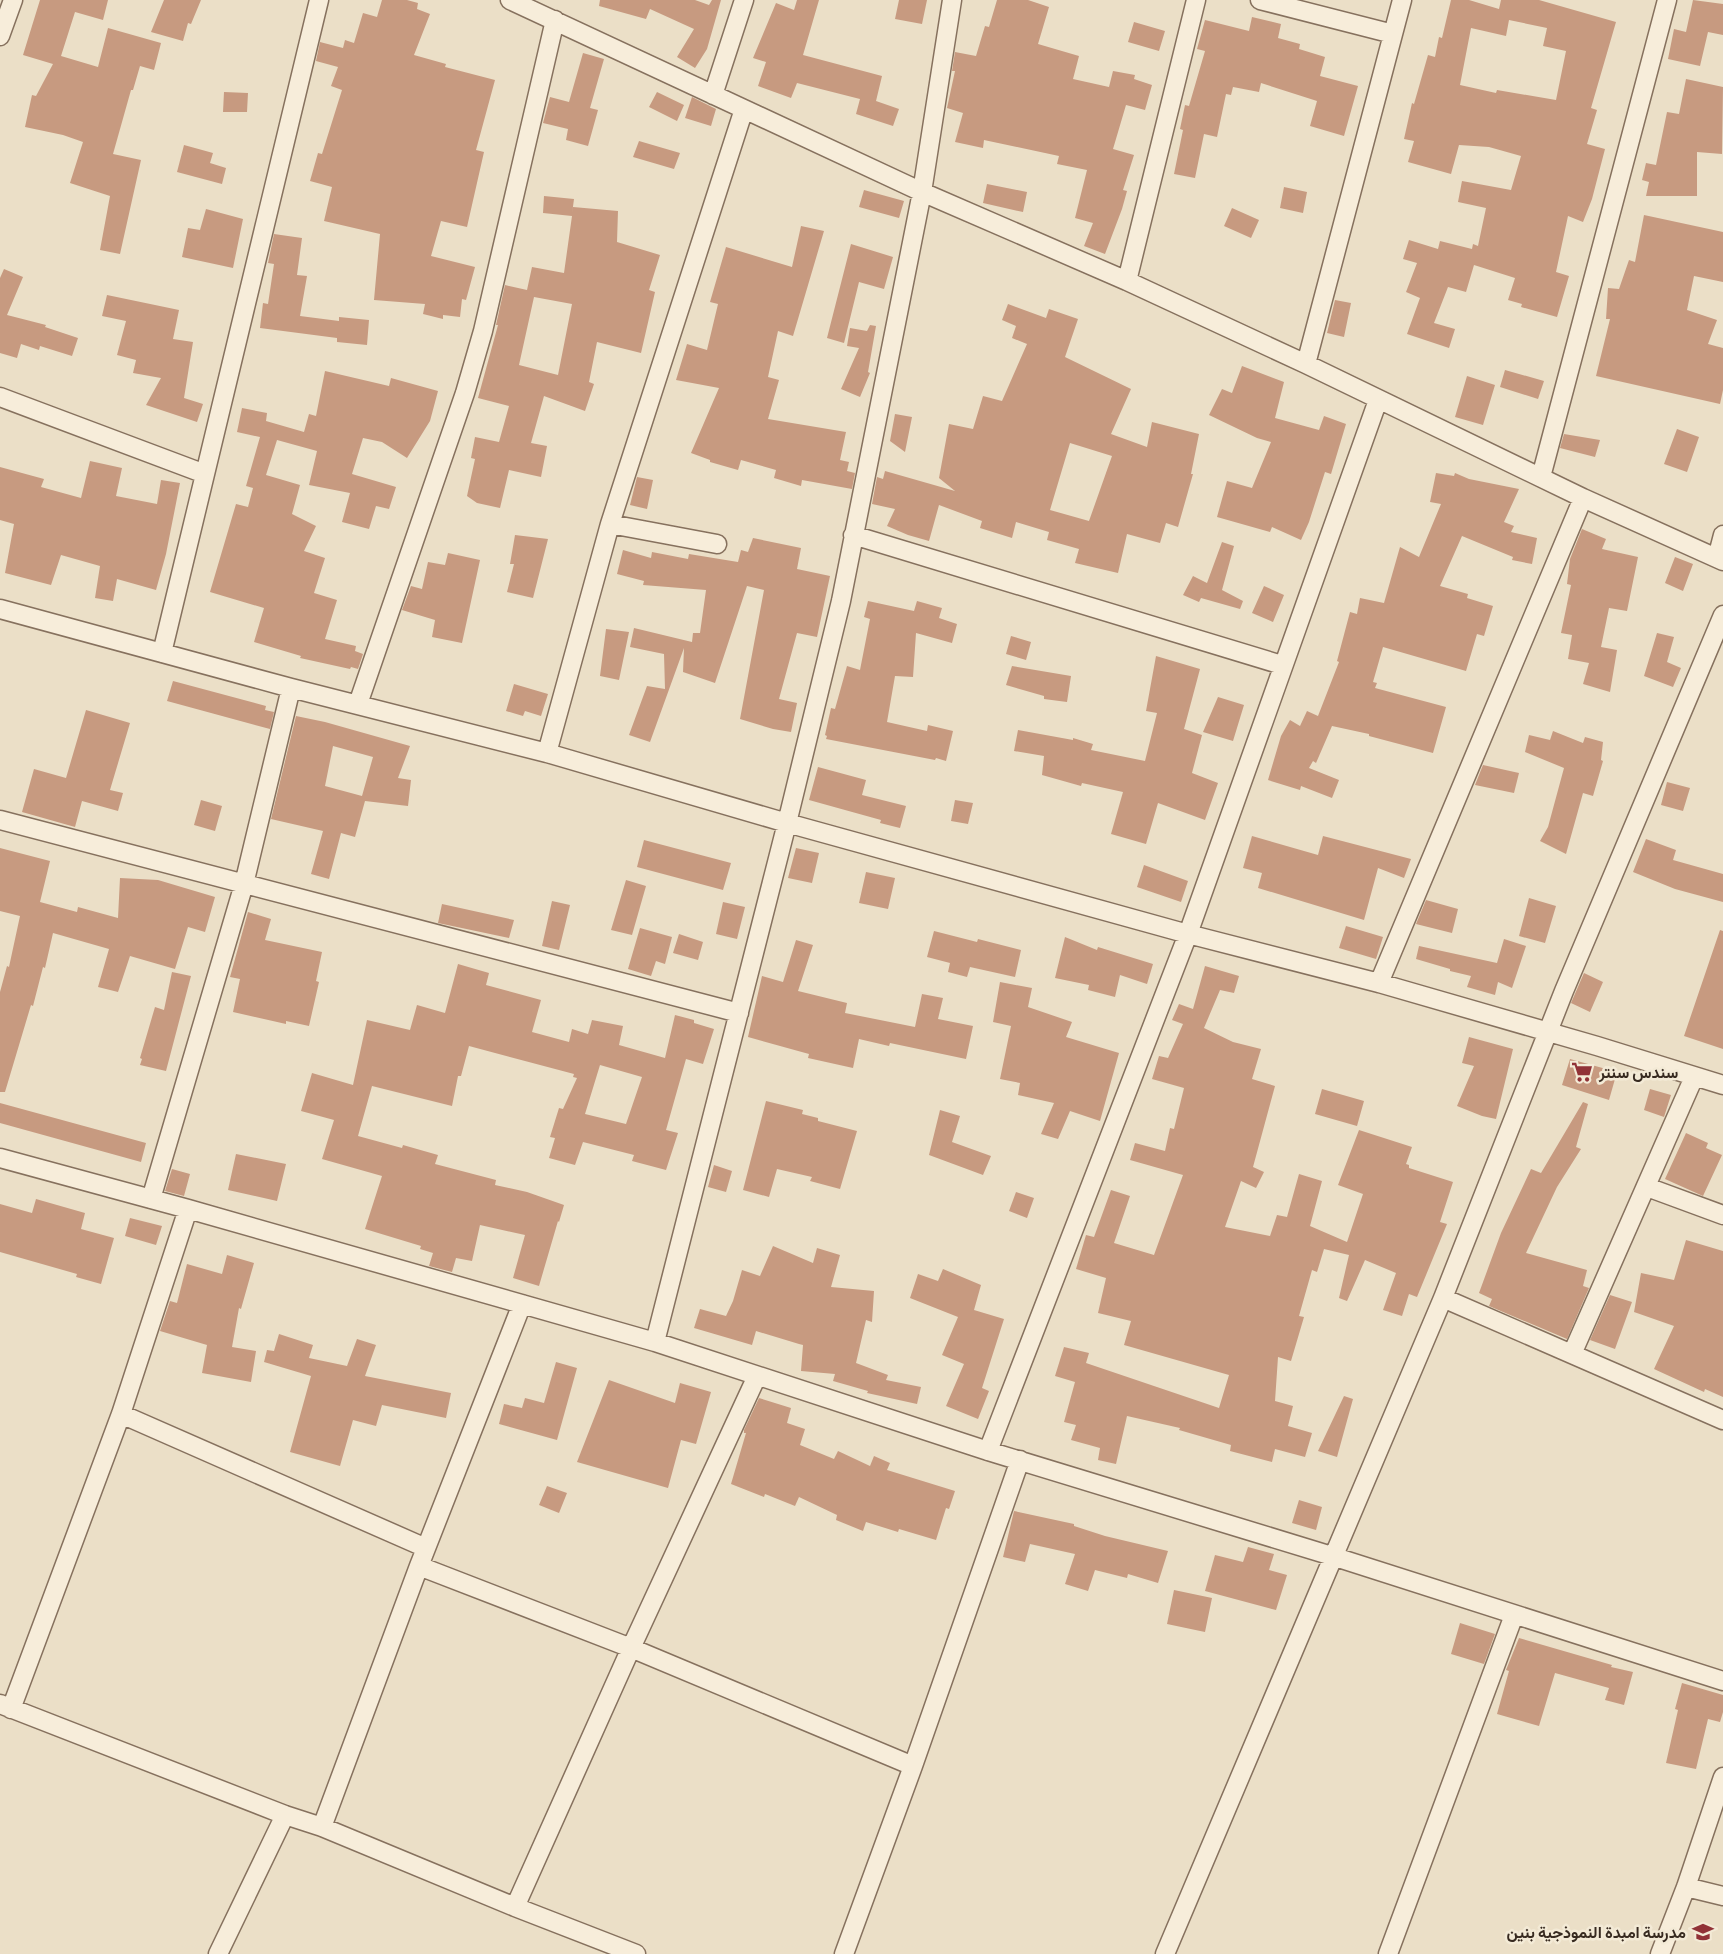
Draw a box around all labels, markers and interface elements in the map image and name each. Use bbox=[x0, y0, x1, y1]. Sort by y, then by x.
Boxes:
supermarket icon: سندس سنتر bbox=[1570, 1060, 1594, 1084]
place label: سندس سنتر bbox=[1598, 1064, 1679, 1083]
school or university icon: مدرسة امبدة النموذجية بنين bbox=[1691, 1920, 1715, 1944]
place label: مدرسة امبدة النموذجية بنين bbox=[1507, 1924, 1686, 1943]

